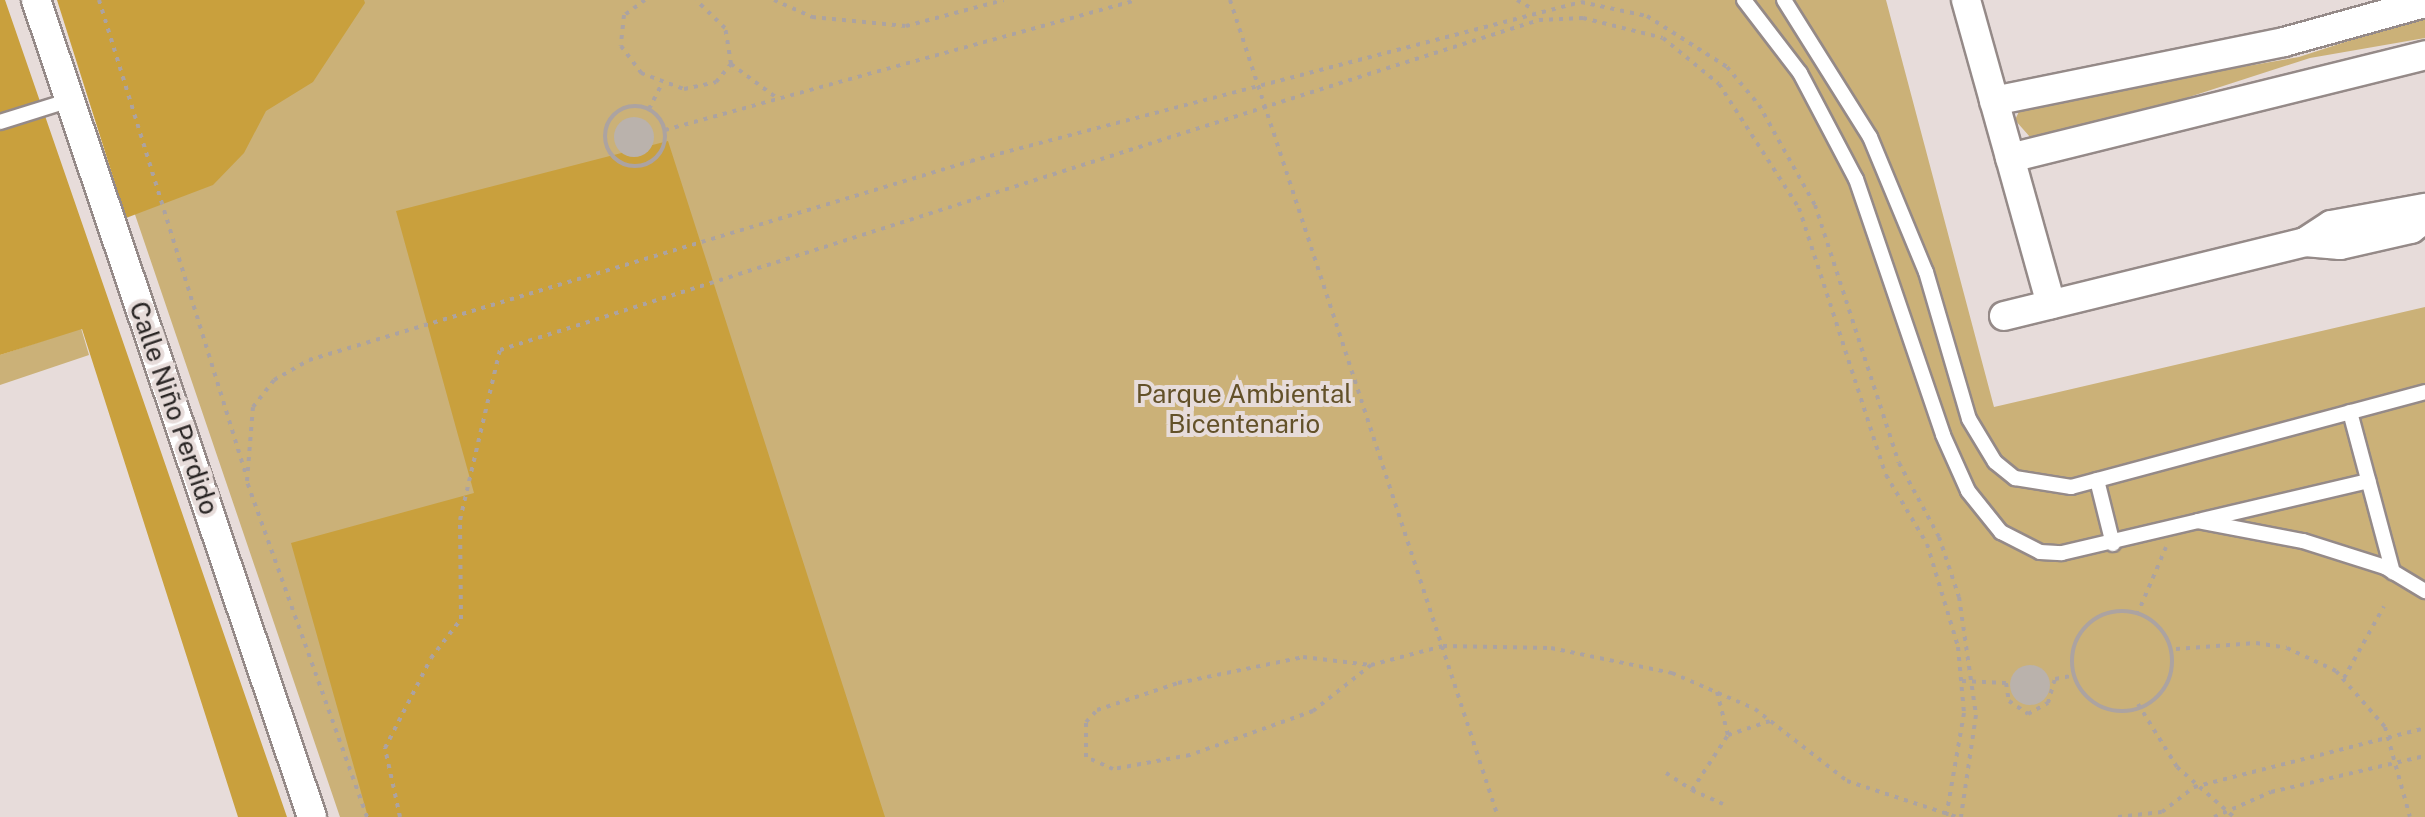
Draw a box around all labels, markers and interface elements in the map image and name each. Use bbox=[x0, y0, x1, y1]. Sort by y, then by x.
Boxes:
street label: Calle Niño Perdido bbox=[123, 297, 225, 519]
park label: Parque Ambiental Bicentenario bbox=[1136, 378, 1352, 440]

